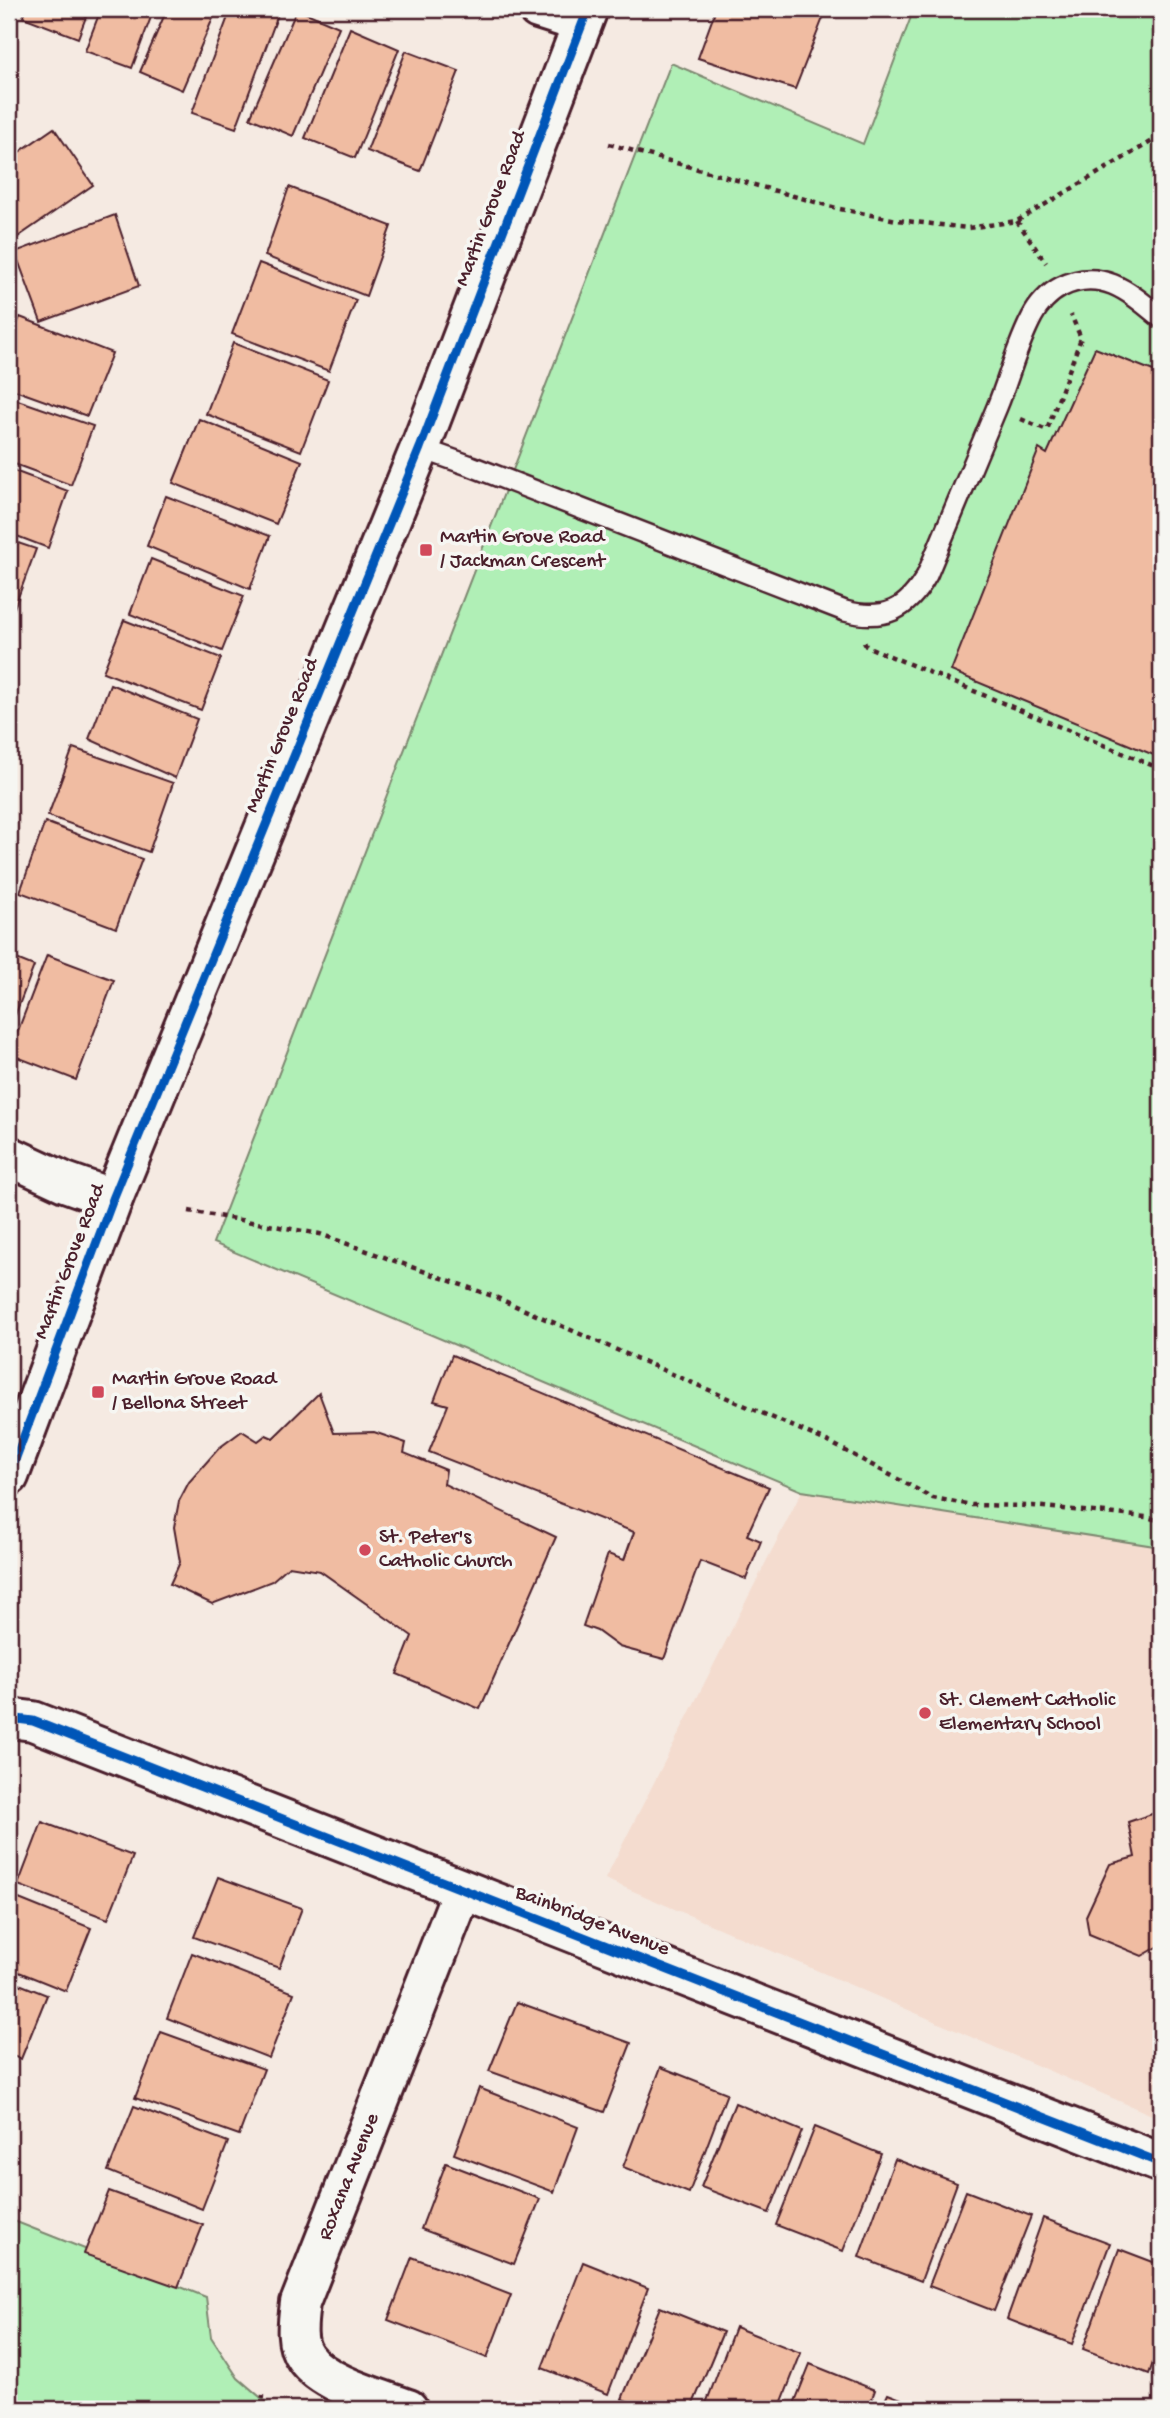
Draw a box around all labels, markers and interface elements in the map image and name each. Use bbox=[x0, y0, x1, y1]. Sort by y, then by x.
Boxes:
street label: Martin Grove Road bbox=[451, 126, 534, 290]
place label: Martin Grove Road / Jackman Crescent bbox=[440, 526, 607, 575]
marker: Martin Grove Road / Jackman Crescent bbox=[418, 542, 434, 558]
street label: Martin Grove Road bbox=[241, 654, 326, 817]
street label: Martin Grove Road bbox=[30, 1179, 113, 1343]
place label: Martin Grove Road / Bellona Street bbox=[112, 1368, 278, 1417]
marker: Martin Grove Road / Bellona Street bbox=[90, 1384, 106, 1400]
place label: St. Peter's Catholic Church bbox=[379, 1526, 512, 1575]
marker: St. Peter's Catholic Church bbox=[357, 1542, 373, 1558]
place label: St. Clement Catholic Elementary School bbox=[939, 1689, 1116, 1738]
marker: St. Clement Catholic Elementary School bbox=[917, 1705, 933, 1721]
street label: Bainbridge Avenue bbox=[510, 1881, 674, 1963]
street label: Roxana Avenue bbox=[313, 2109, 386, 2244]

